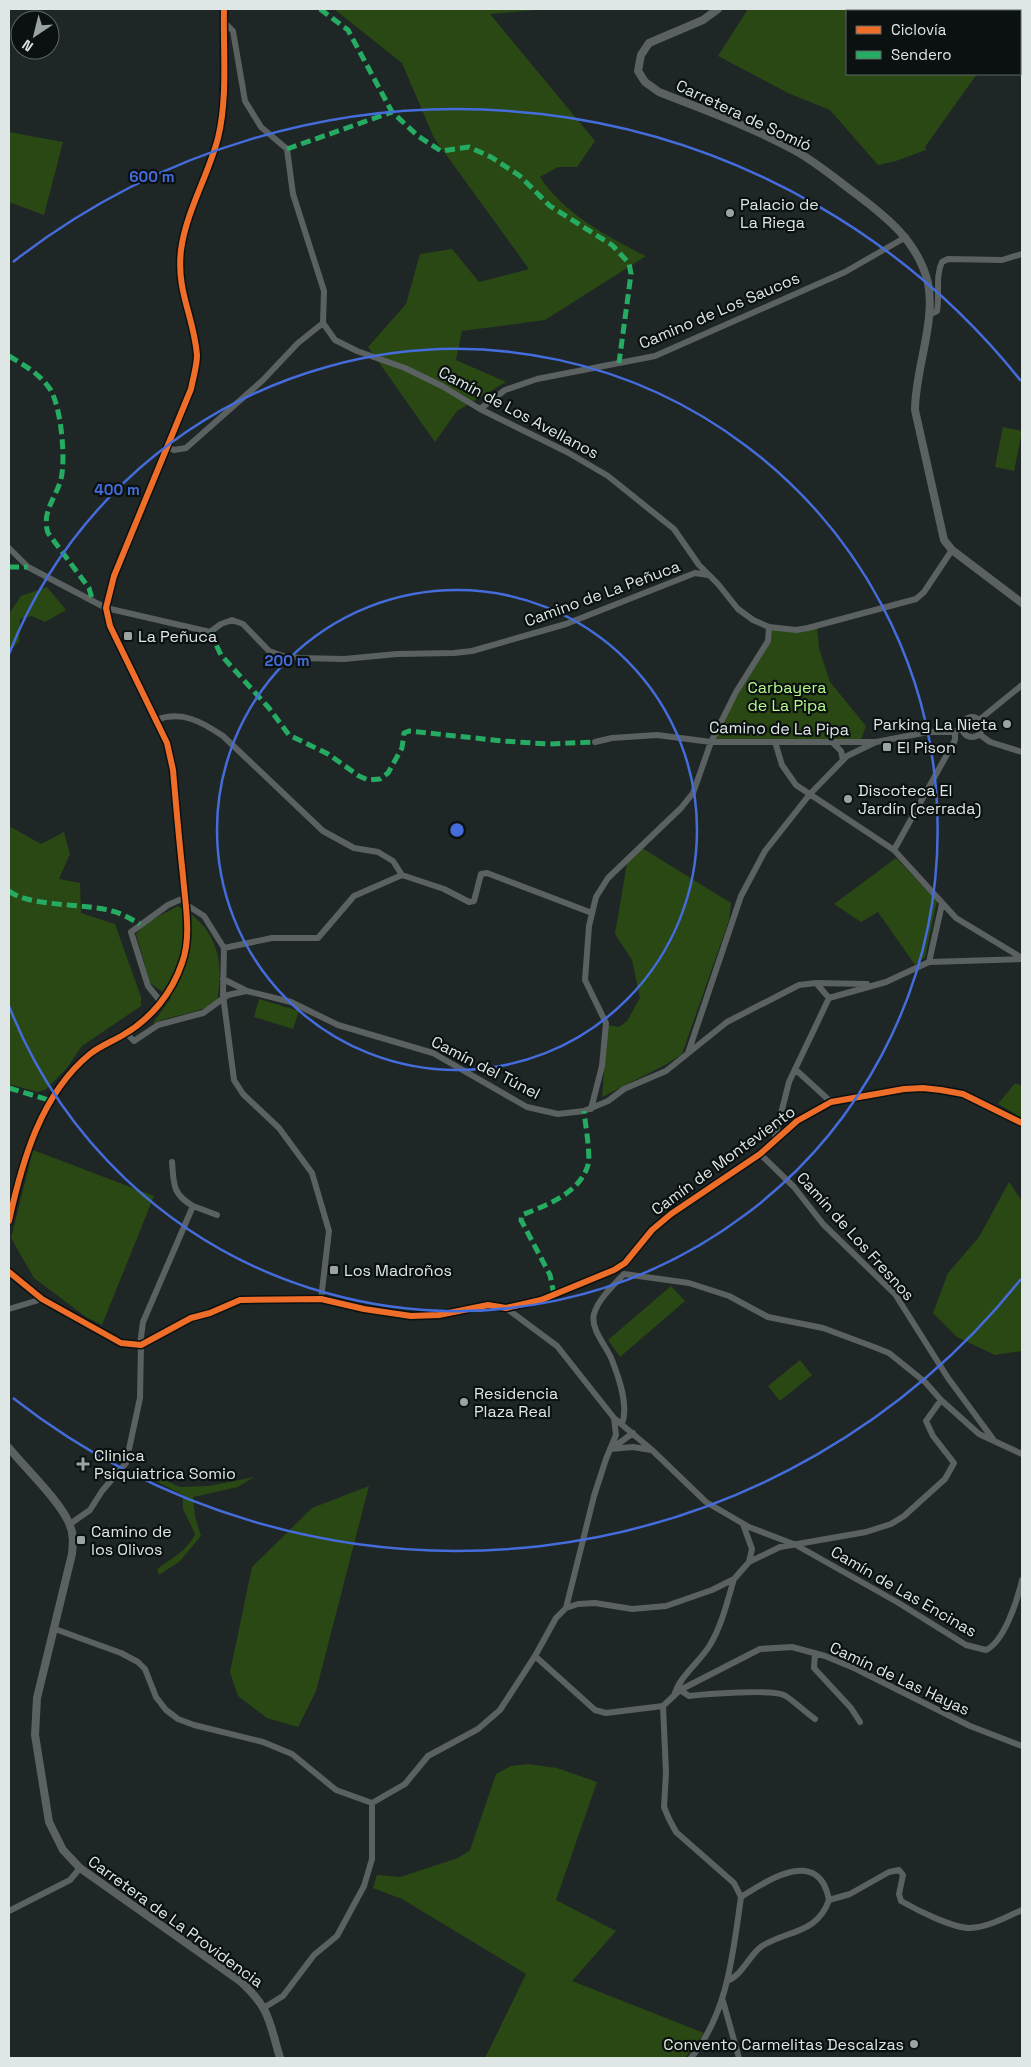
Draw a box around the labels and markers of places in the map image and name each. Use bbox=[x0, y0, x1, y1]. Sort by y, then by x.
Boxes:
place label: Palacio de La Riega bbox=[740, 194, 819, 233]
marker: Palacio de La Riega bbox=[724, 207, 736, 219]
place label: La Peñuca bbox=[138, 626, 217, 647]
marker: La Peñuca bbox=[122, 630, 134, 642]
place label: Parking La Nieta bbox=[873, 714, 997, 735]
marker: Parking La Nieta bbox=[1001, 718, 1013, 730]
place label: El Pison bbox=[897, 737, 956, 758]
marker: El Pison bbox=[881, 741, 893, 753]
place label: Discoteca El Jardín (cerrada) bbox=[858, 780, 981, 819]
marker: Discoteca El Jardín (cerrada) bbox=[842, 793, 854, 805]
centre of rings bbox=[448, 821, 466, 839]
place label: Los Madroños bbox=[344, 1260, 452, 1281]
marker: Los Madroños bbox=[328, 1264, 340, 1276]
place label: Residencia Plaza Real bbox=[474, 1383, 558, 1422]
marker: Residencia Plaza Real bbox=[458, 1396, 470, 1408]
place label: Clinica Psiquiatrica Somio bbox=[94, 1445, 236, 1484]
marker: Clinica Psiquiatrica Somio bbox=[76, 1457, 90, 1471]
place label: Camino de los Olivos bbox=[91, 1521, 172, 1560]
marker: Camino de los Olivos bbox=[75, 1534, 87, 1546]
place label: Convento Carmelitas Descalzas bbox=[663, 2034, 904, 2055]
marker: Convento Carmelitas Descalzas bbox=[908, 2038, 920, 2050]

